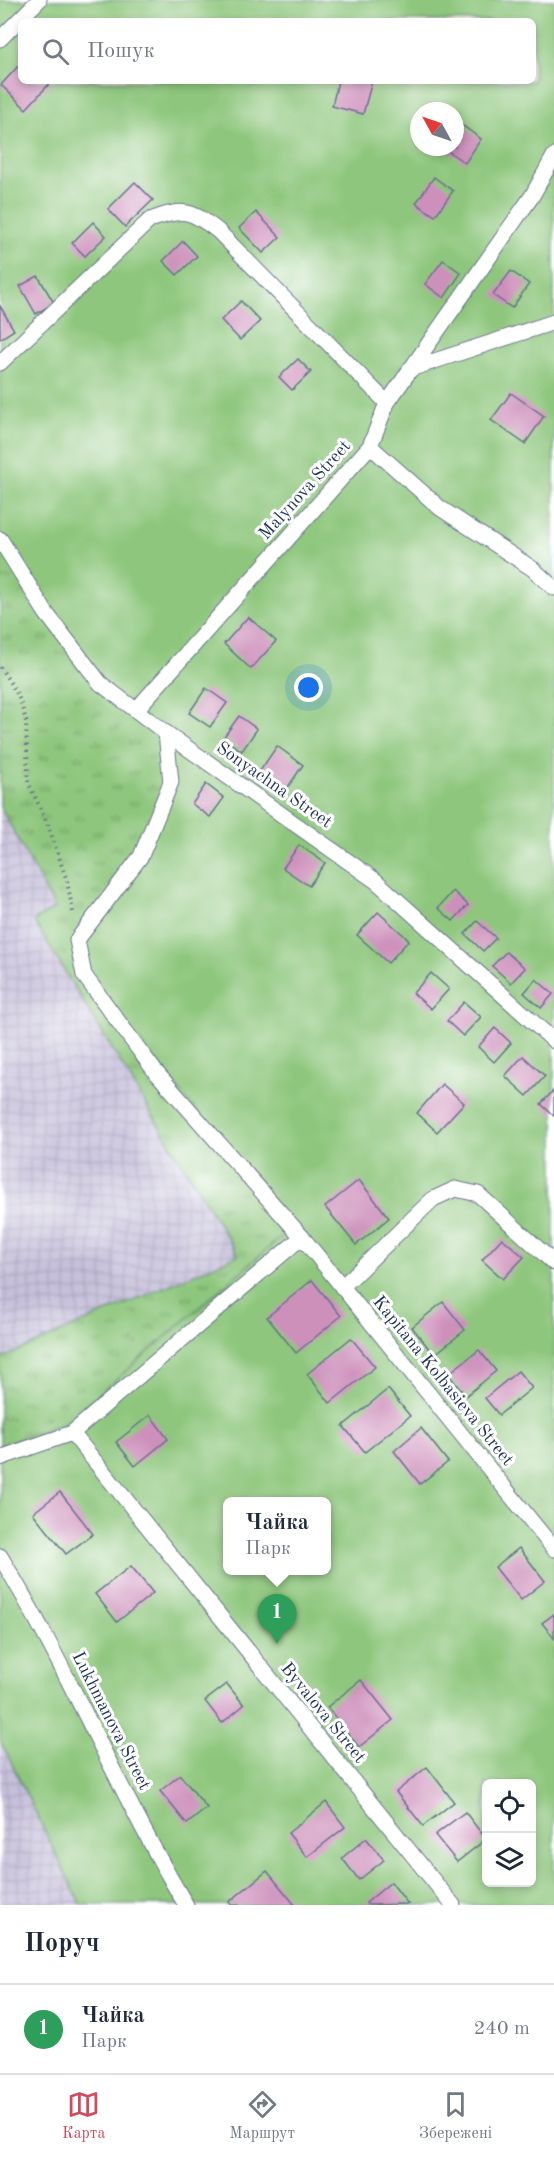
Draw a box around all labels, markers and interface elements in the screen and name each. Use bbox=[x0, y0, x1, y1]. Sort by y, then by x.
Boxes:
search box bbox=[18, 18, 536, 84]
icon: search bbox=[39, 35, 72, 68]
text: Пошук bbox=[87, 40, 155, 62]
north arrow bbox=[410, 102, 464, 156]
street label: Malynova Street bbox=[256, 437, 354, 543]
your location bbox=[294, 673, 323, 702]
street label: Sonyachna Street bbox=[213, 738, 335, 832]
street label: Kapitana Kolbasieva Street bbox=[369, 1293, 517, 1469]
popup bbox=[223, 1497, 331, 1575]
text: Чайка bbox=[245, 1512, 309, 1534]
text: Парк bbox=[245, 1539, 291, 1559]
pin: 1 bbox=[258, 1594, 296, 1644]
street label: Lukhmanova Street bbox=[68, 1649, 154, 1793]
street label: Byvalova Street bbox=[277, 1659, 369, 1767]
map controls bbox=[482, 1779, 536, 1887]
button: locate bbox=[482, 1779, 536, 1833]
button: layers bbox=[482, 1833, 536, 1887]
text: Поруч bbox=[24, 1931, 100, 1957]
text: Чайка bbox=[81, 2005, 145, 2027]
text: 1 bbox=[38, 2019, 49, 2039]
text: 240 m bbox=[474, 2019, 530, 2039]
text: Парк bbox=[81, 2032, 127, 2052]
tab: Карта bbox=[62, 2088, 105, 2144]
tab: Маршрут bbox=[229, 2088, 295, 2144]
tab: Збережені bbox=[419, 2088, 492, 2144]

